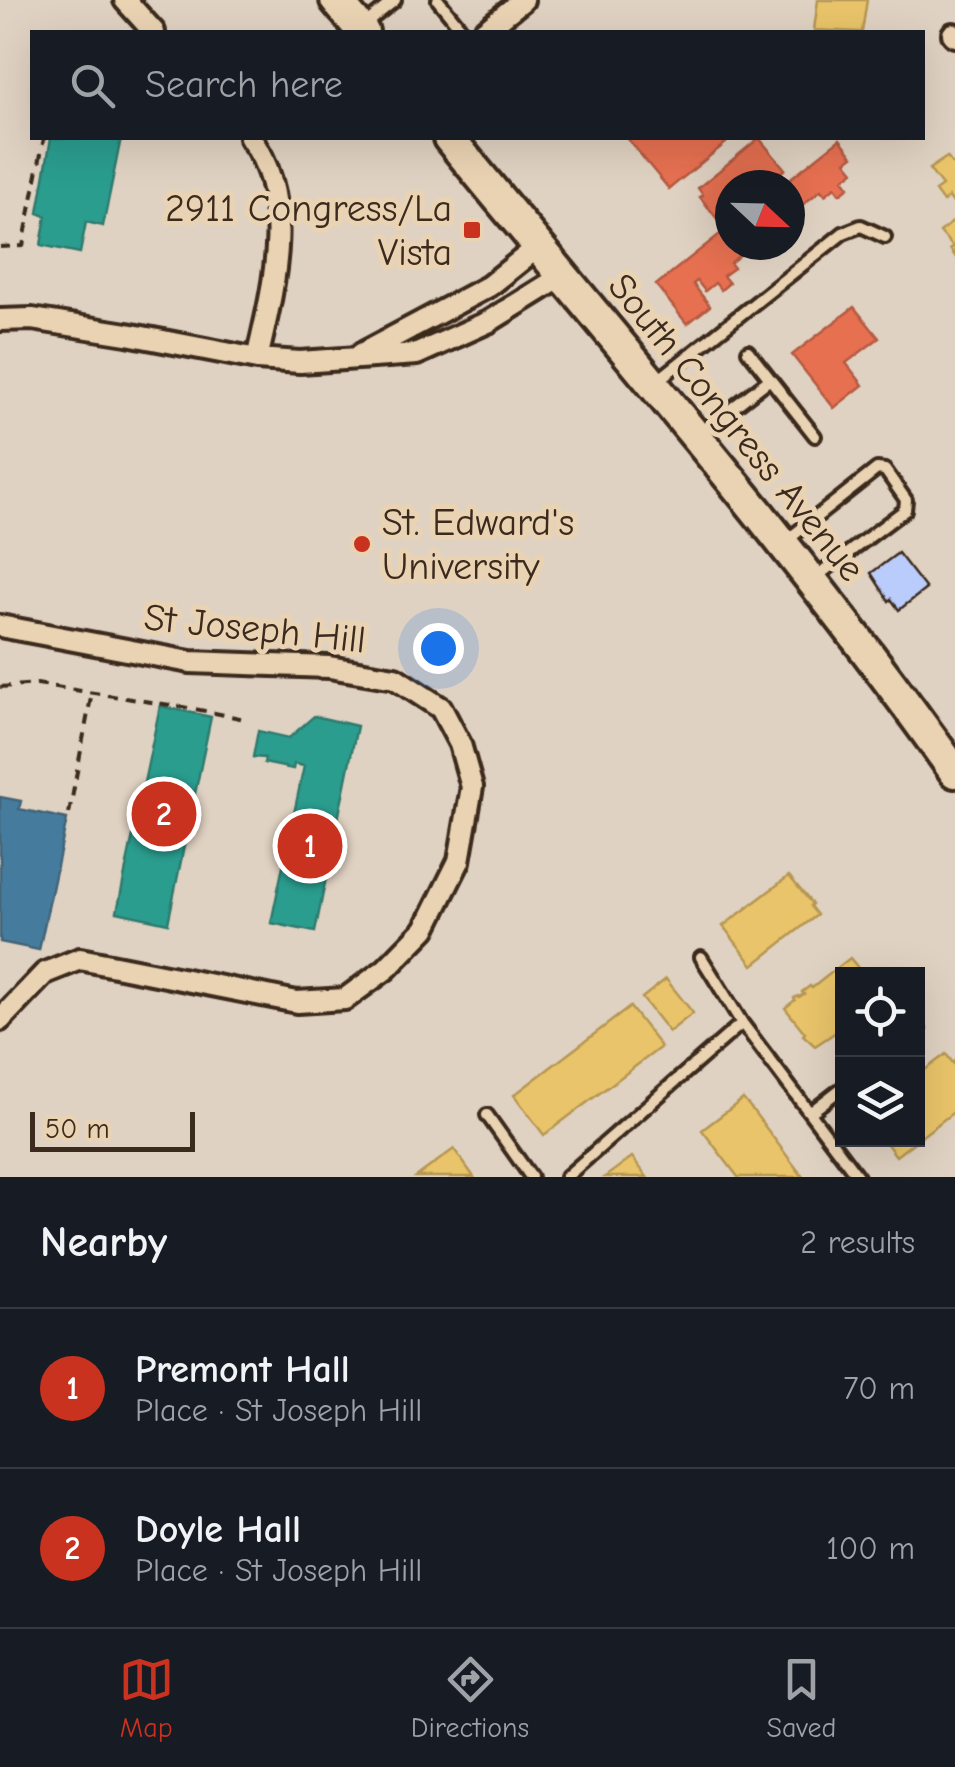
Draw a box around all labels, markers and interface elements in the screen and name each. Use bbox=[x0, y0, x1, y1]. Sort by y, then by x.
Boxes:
search box bbox=[30, 30, 925, 140]
icon: search bbox=[65, 58, 120, 113]
text: Search here bbox=[145, 63, 343, 107]
north arrow bbox=[715, 170, 805, 260]
place label: 2911 Congress/La Vista bbox=[165, 187, 452, 275]
marker: 2911 Congress/La Vista bbox=[461, 219, 483, 241]
street label: South Congress Avenue bbox=[599, 265, 874, 590]
place label: St. Edward's University bbox=[382, 501, 574, 589]
marker: St. Edward's University bbox=[351, 533, 373, 555]
street label: St Joseph Hill bbox=[142, 595, 368, 663]
your location bbox=[413, 623, 464, 674]
pin: 2 bbox=[132, 776, 196, 852]
pin: 1 bbox=[278, 808, 342, 884]
map controls bbox=[835, 967, 925, 1147]
button: locate bbox=[835, 967, 925, 1057]
button: layers bbox=[835, 1057, 925, 1147]
scale bar bbox=[30, 1107, 195, 1152]
text: 50 m bbox=[45, 1113, 110, 1145]
text: Nearby bbox=[40, 1218, 167, 1267]
text: 2 results bbox=[800, 1224, 915, 1261]
text: Premont Hall bbox=[135, 1348, 350, 1392]
text: 1 bbox=[66, 1370, 79, 1407]
text: 70 m bbox=[843, 1370, 915, 1407]
text: Place · St Joseph Hill bbox=[135, 1392, 422, 1429]
text: Doyle Hall bbox=[135, 1508, 301, 1552]
text: 2 bbox=[65, 1530, 80, 1567]
text: 100 m bbox=[826, 1530, 915, 1567]
text: Place · St Joseph Hill bbox=[135, 1552, 422, 1589]
tab: Map bbox=[119, 1652, 174, 1744]
tab: Directions bbox=[411, 1652, 529, 1744]
tab: Saved bbox=[766, 1652, 836, 1744]

